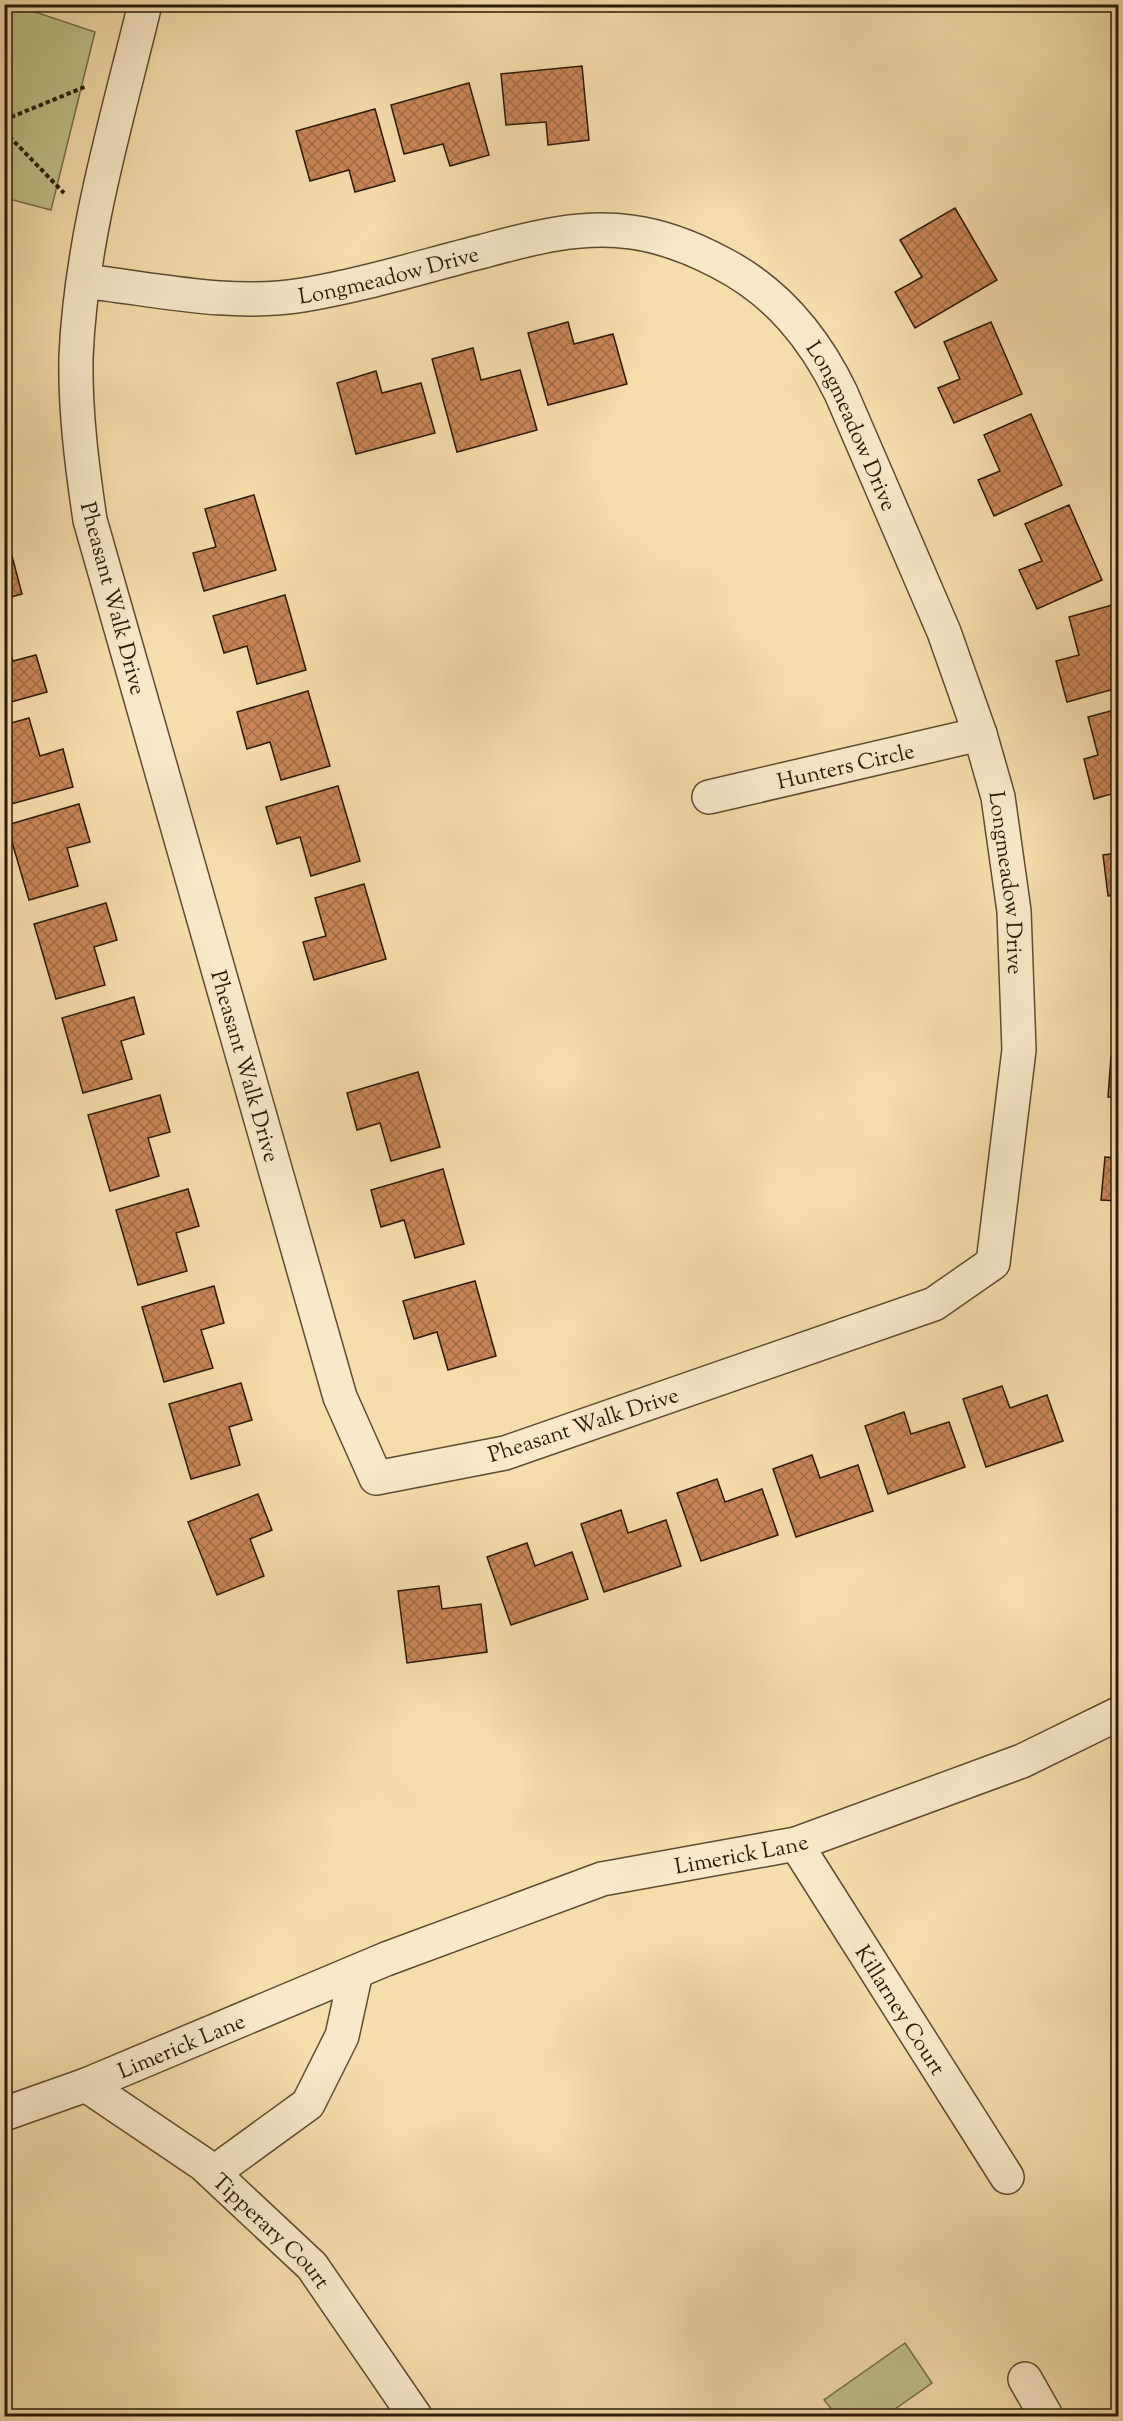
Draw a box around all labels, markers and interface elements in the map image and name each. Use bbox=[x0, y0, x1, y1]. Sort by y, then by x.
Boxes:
street label: Longmeadow Drive bbox=[296, 240, 483, 315]
street label: Longmeadow Drive bbox=[796, 336, 903, 517]
street label: Pheasant Walk Drive bbox=[70, 499, 152, 699]
street label: Hunters Circle bbox=[774, 737, 918, 800]
street label: Longmeadow Drive bbox=[978, 789, 1029, 975]
street label: Pheasant Walk Drive bbox=[200, 967, 286, 1167]
street label: Pheasant Walk Drive bbox=[485, 1381, 683, 1473]
street label: Limerick Lane bbox=[672, 1828, 814, 1885]
street label: Killarney Court bbox=[845, 1940, 952, 2083]
street label: Limerick Lane bbox=[114, 2007, 251, 2089]
street label: Tipperary Court bbox=[204, 2167, 337, 2297]

